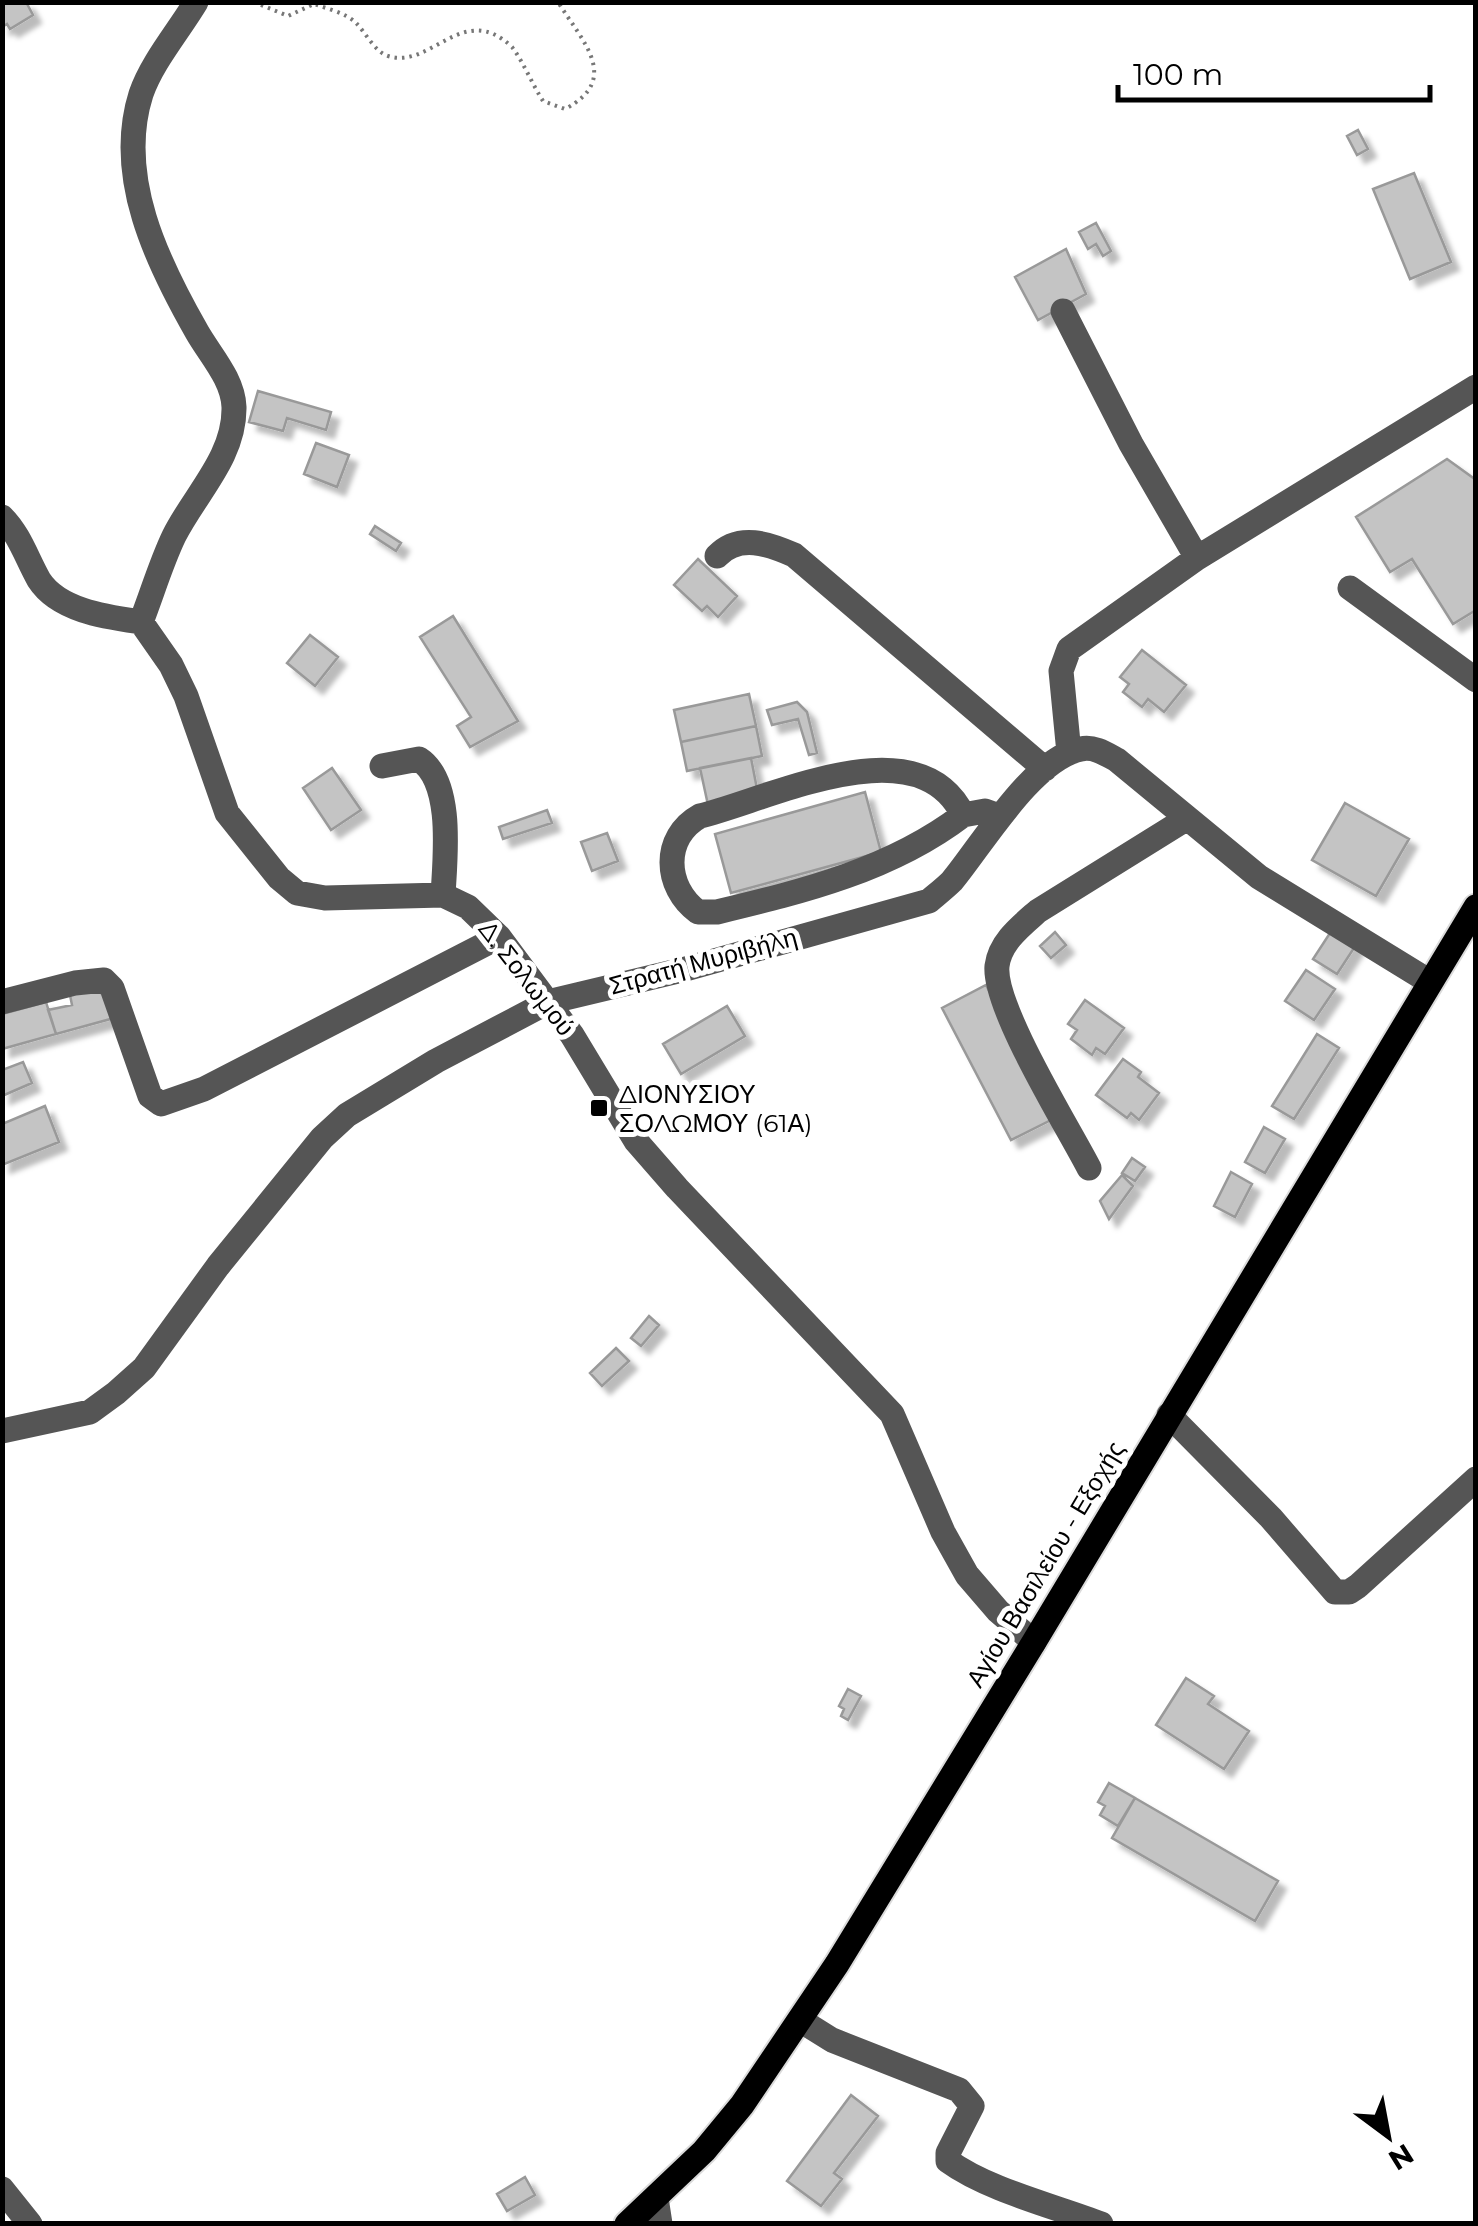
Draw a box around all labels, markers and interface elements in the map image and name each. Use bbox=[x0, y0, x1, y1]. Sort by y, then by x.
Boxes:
scale bar bbox=[1118, 40, 1430, 102]
text: 100 m bbox=[1133, 56, 1223, 93]
street label: Δ. Σολωμού bbox=[473, 915, 581, 1041]
street label: Στρατή Μυριβήλη bbox=[606, 922, 800, 1000]
place label: ΔΙΟΝΥΣΙΟΥ ΣΟΛΩΜΟΥ (61Α) bbox=[619, 1079, 812, 1138]
marker: ΔΙΟΝΥΣΙΟΥ ΣΟΛΩΜΟΥ (61Α) bbox=[588, 1097, 610, 1119]
street label: Αγίου Βασιλείου - Εξοχής bbox=[960, 1436, 1130, 1692]
north arrow bbox=[1338, 2086, 1438, 2186]
text: N bbox=[1383, 2137, 1420, 2178]

